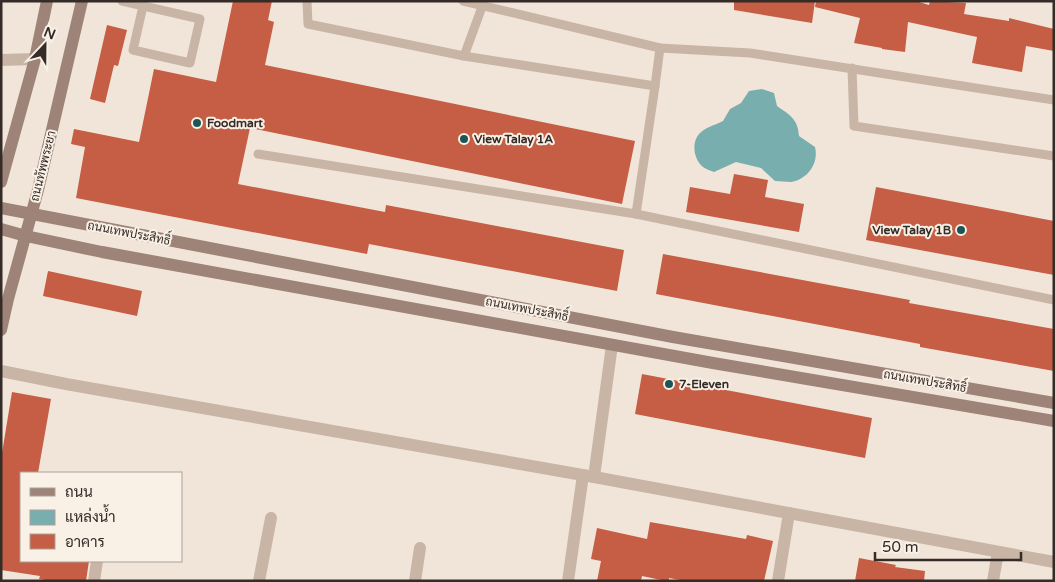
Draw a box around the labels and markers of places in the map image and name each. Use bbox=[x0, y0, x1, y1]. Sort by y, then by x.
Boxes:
place label: Foodmart bbox=[207, 116, 263, 130]
marker: Foodmart bbox=[191, 117, 203, 129]
place label: View Talay 1A bbox=[474, 132, 553, 147]
marker: View Talay 1A bbox=[458, 133, 470, 145]
place label: View Talay 1B bbox=[872, 223, 951, 238]
marker: View Talay 1B bbox=[955, 224, 967, 236]
place label: 7-Eleven bbox=[679, 377, 729, 391]
marker: 7-Eleven bbox=[663, 378, 675, 390]

